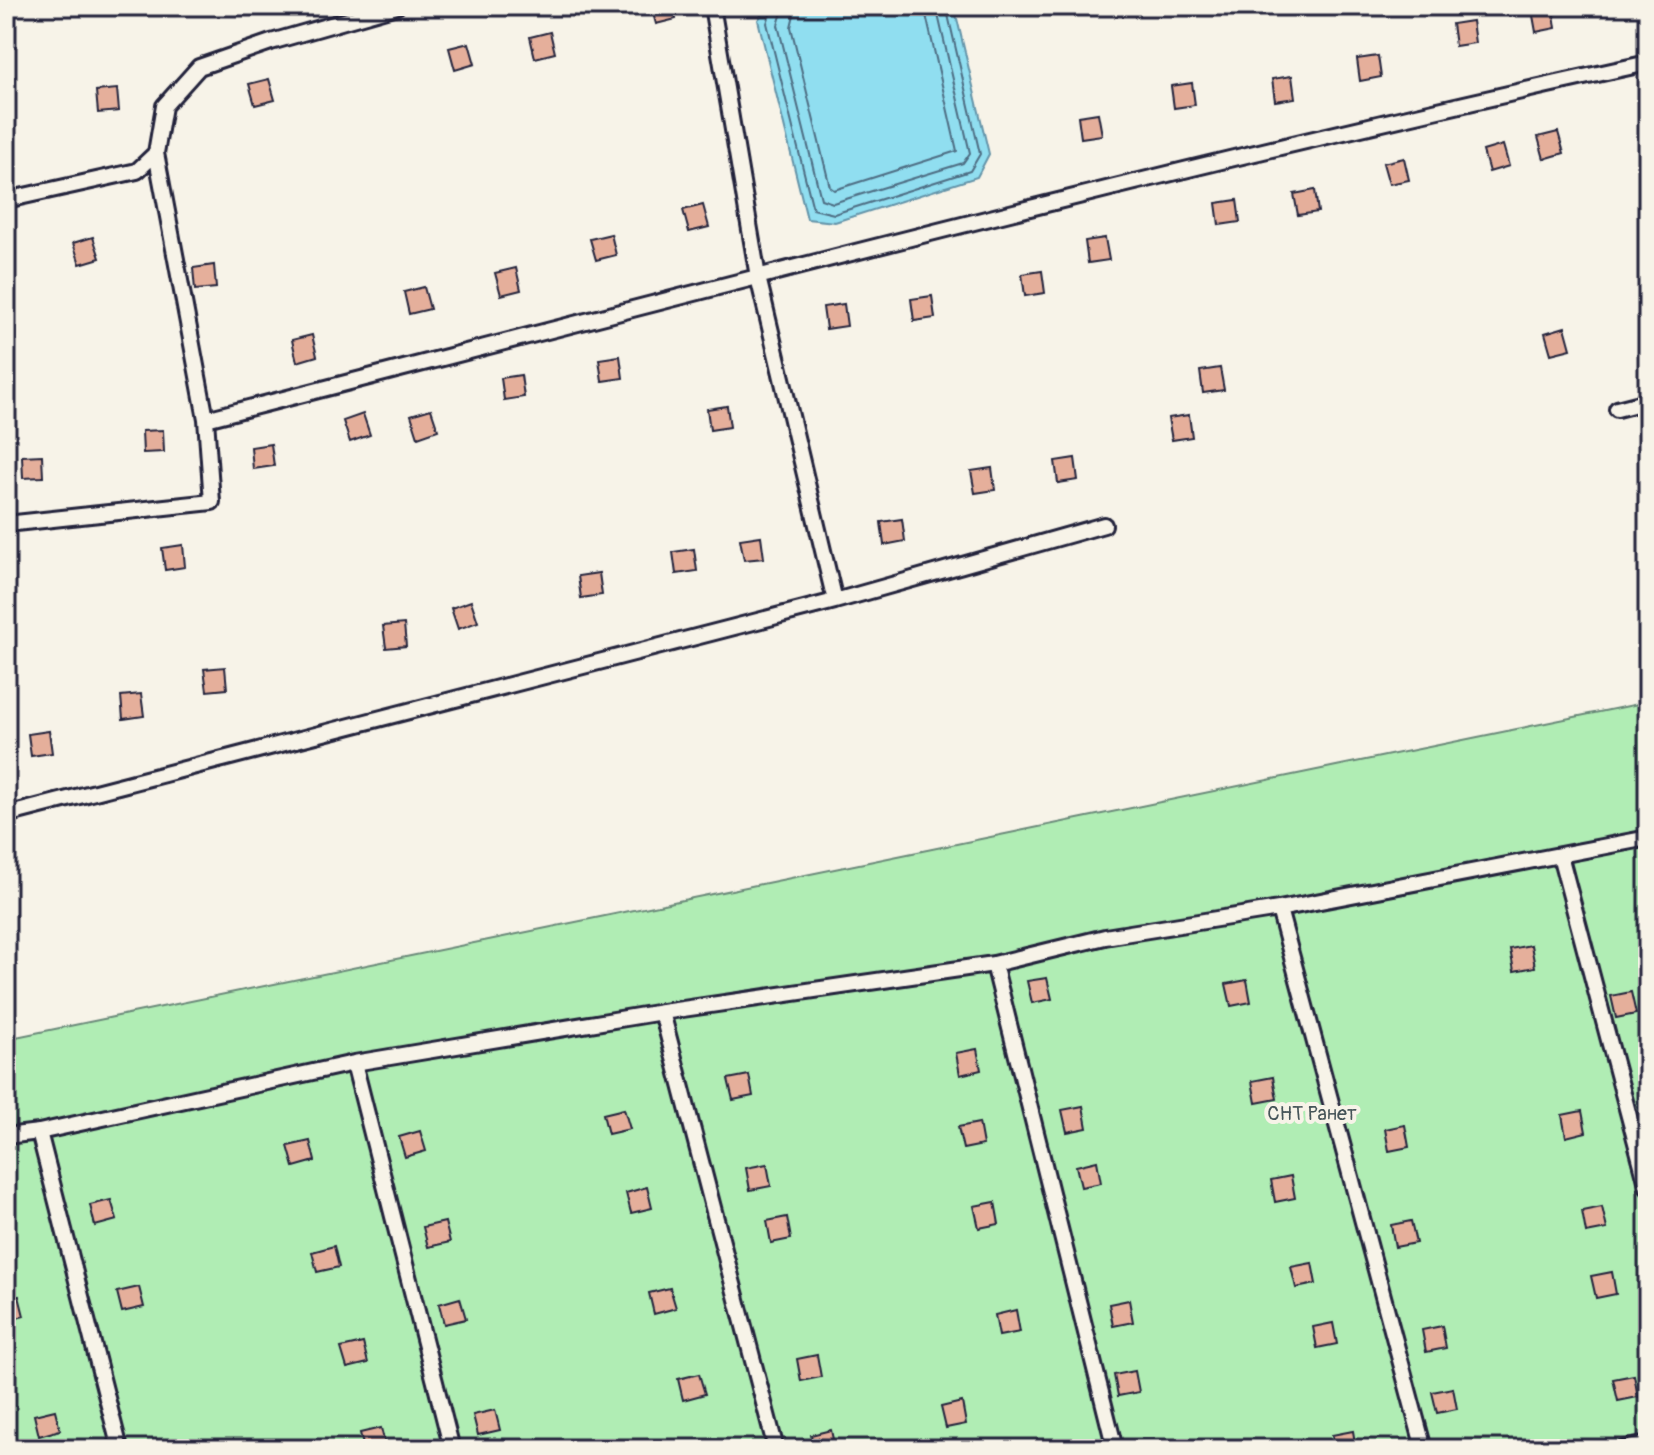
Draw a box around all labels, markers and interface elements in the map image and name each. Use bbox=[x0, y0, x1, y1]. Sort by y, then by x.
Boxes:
park label: СНТ Ранет bbox=[1267, 1101, 1357, 1126]

